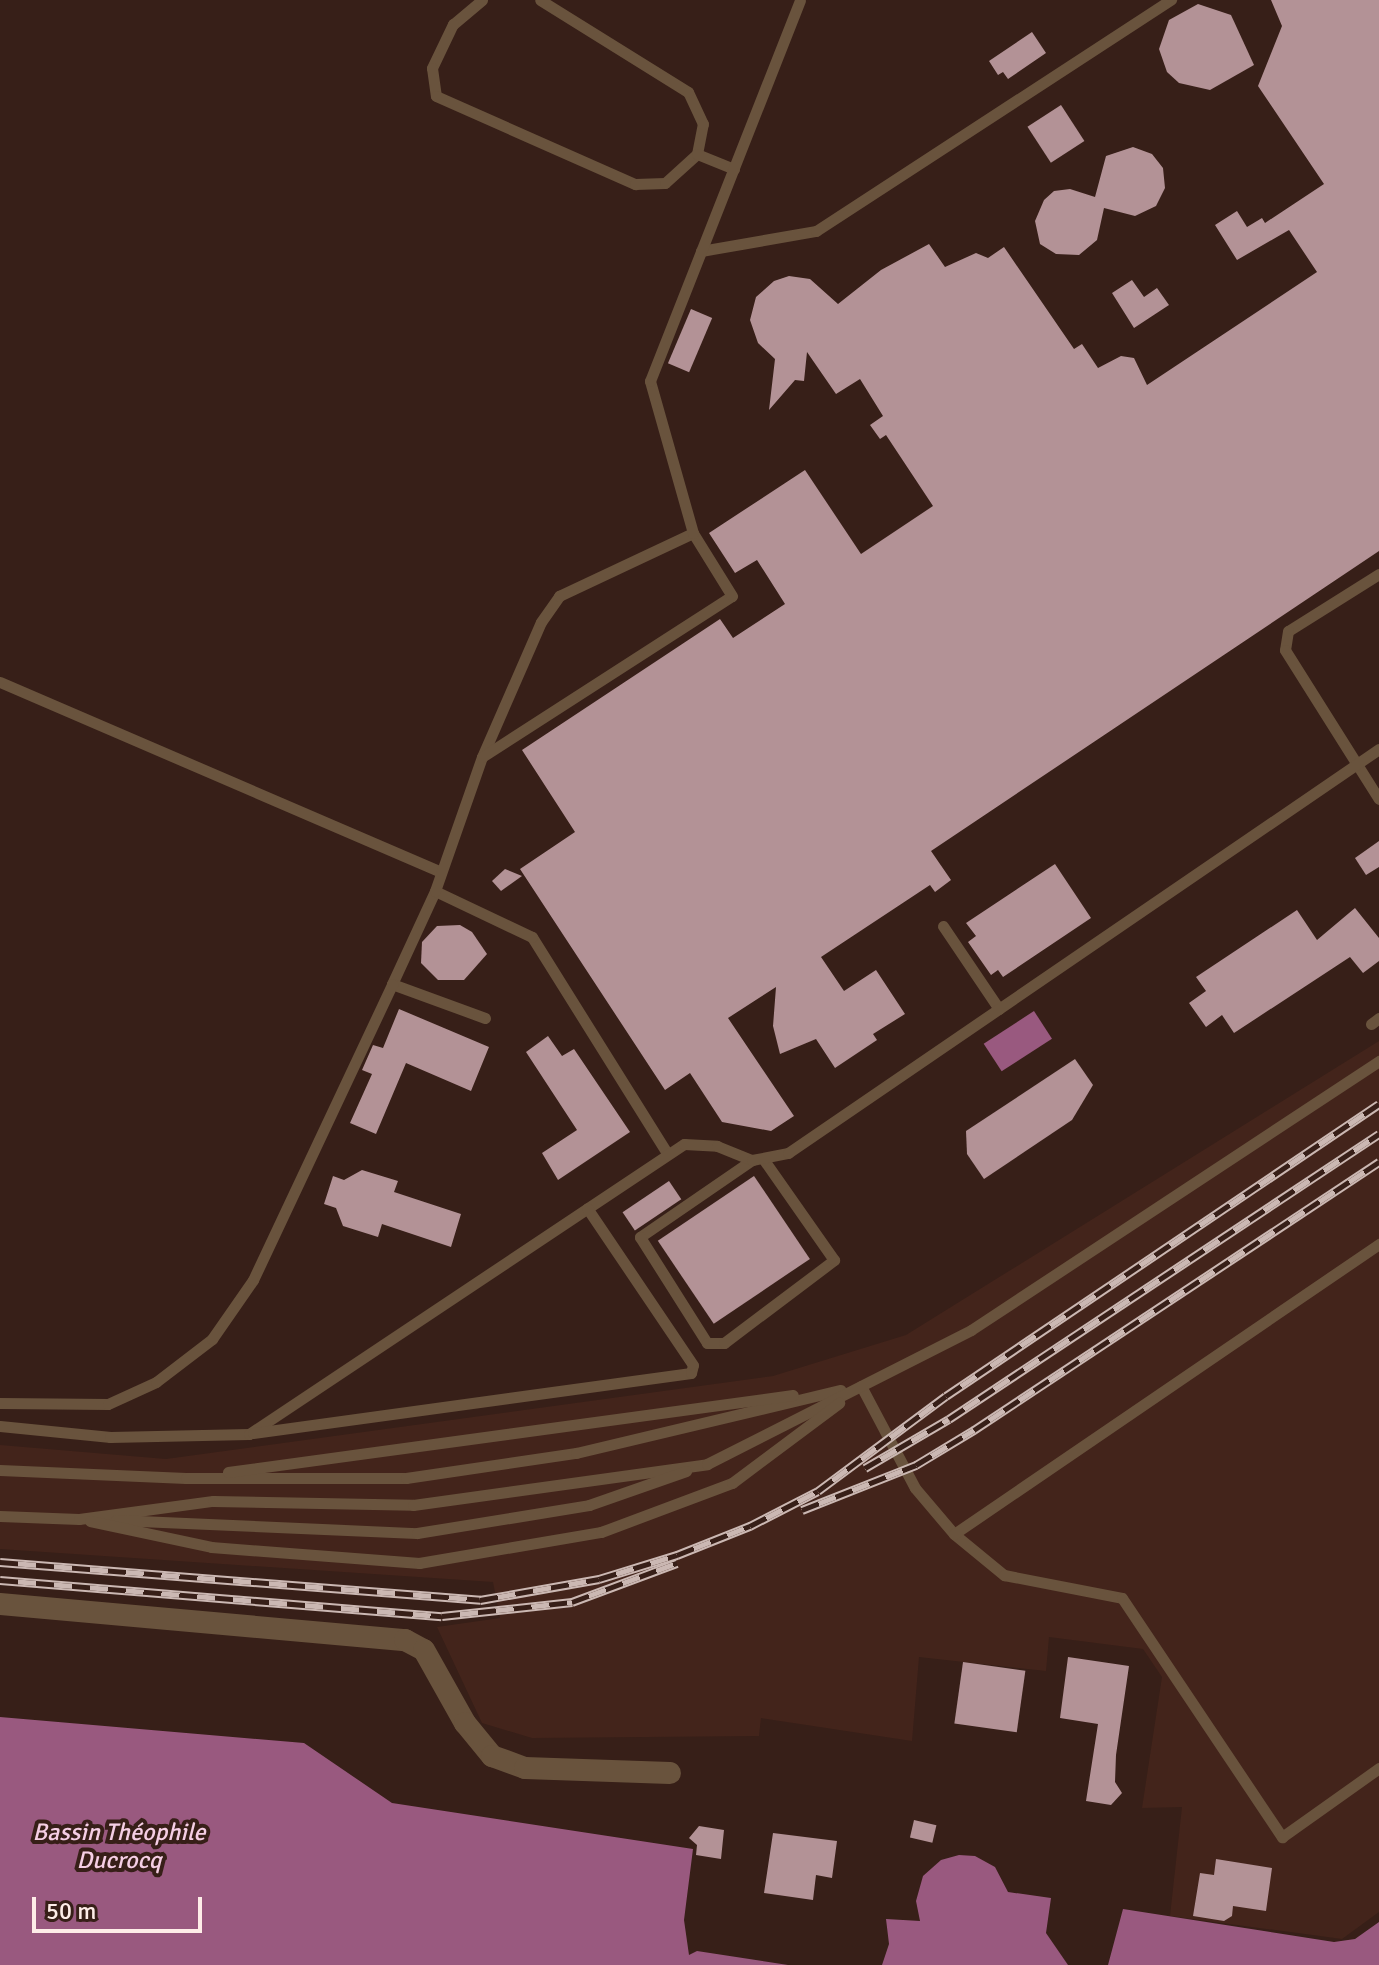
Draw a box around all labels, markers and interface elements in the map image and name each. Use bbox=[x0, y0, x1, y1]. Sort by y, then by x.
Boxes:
water label: Bassin Théophile Ducrocq bbox=[32, 1819, 206, 1875]
scale bar bbox=[36, 1881, 206, 1931]
text: 50 m bbox=[46, 1896, 96, 1926]

